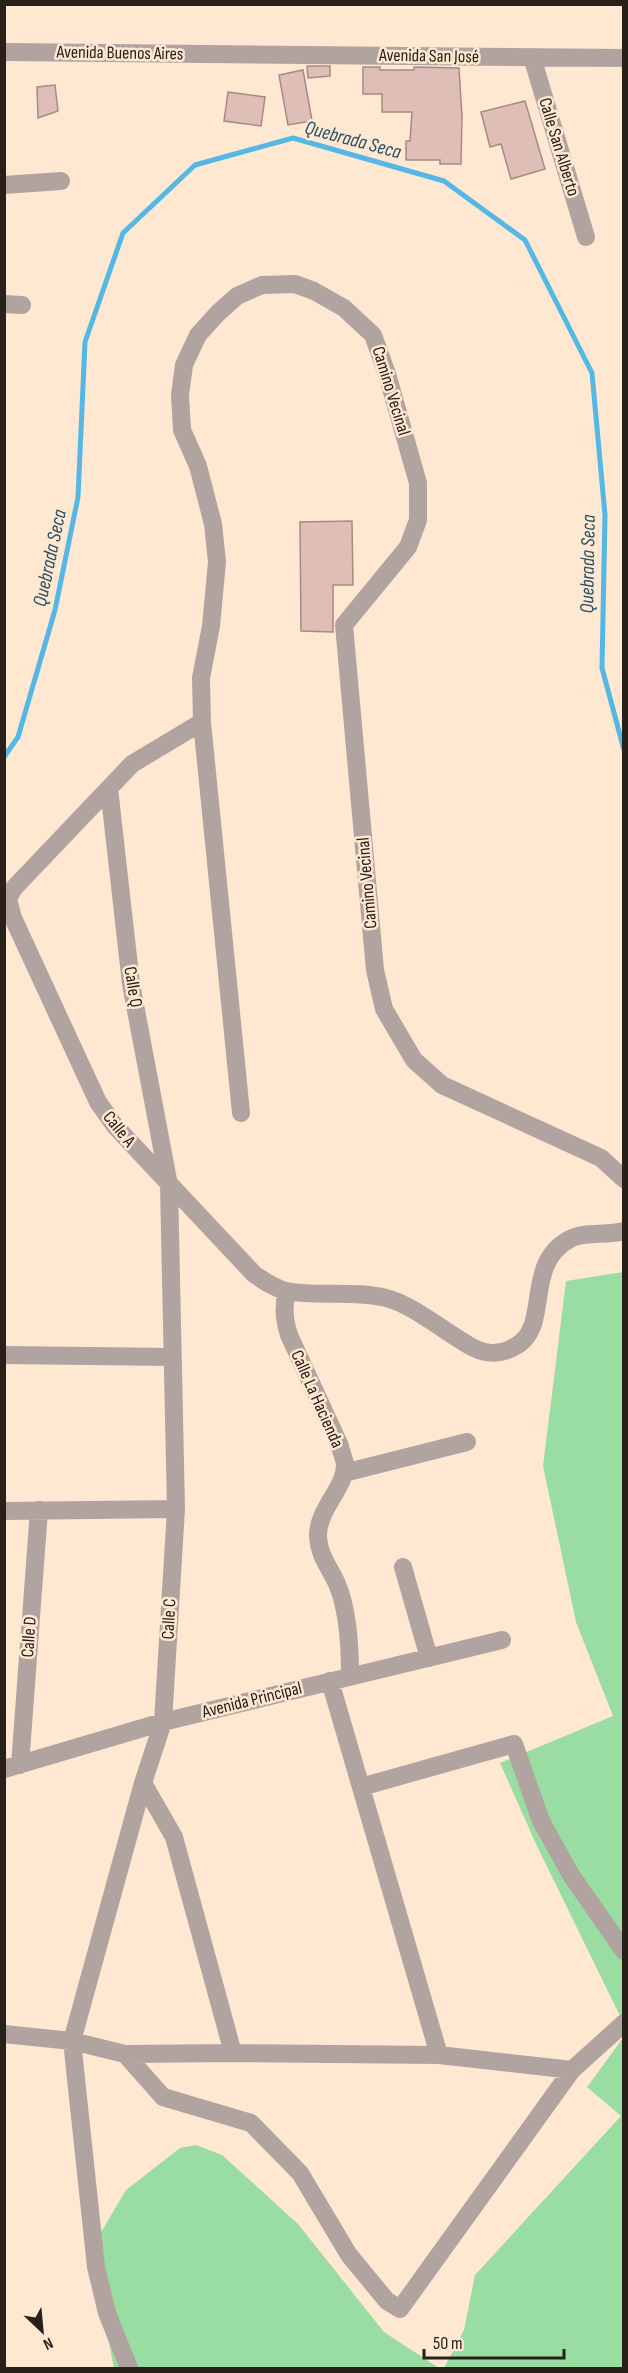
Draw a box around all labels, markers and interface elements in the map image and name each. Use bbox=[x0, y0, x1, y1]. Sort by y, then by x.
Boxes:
street label: Avenida Buenos Aires bbox=[55, 41, 184, 65]
street label: Avenida San José bbox=[378, 45, 479, 67]
street label: Calle San Alberto bbox=[534, 95, 584, 199]
water label: Quebrada Seca bbox=[302, 116, 404, 164]
street label: Camino Vecinal bbox=[368, 344, 414, 438]
water label: Quebrada Seca bbox=[28, 507, 72, 609]
water label: Quebrada Seca bbox=[575, 514, 601, 614]
street label: Camino Vecinal bbox=[353, 836, 381, 930]
street label: Calle Q bbox=[119, 965, 147, 1009]
street label: Calle A bbox=[98, 1107, 140, 1151]
street label: Calle La Hacienda bbox=[286, 1347, 348, 1451]
street label: Calle C bbox=[157, 1598, 181, 1640]
street label: Calle D bbox=[17, 1616, 41, 1658]
street label: Avenida Principal bbox=[199, 1677, 304, 1723]
north arrow bbox=[12, 2301, 72, 2361]
scale bar bbox=[424, 2322, 564, 2360]
text: N bbox=[40, 2333, 56, 2354]
text: 50 m bbox=[433, 2333, 463, 2354]

